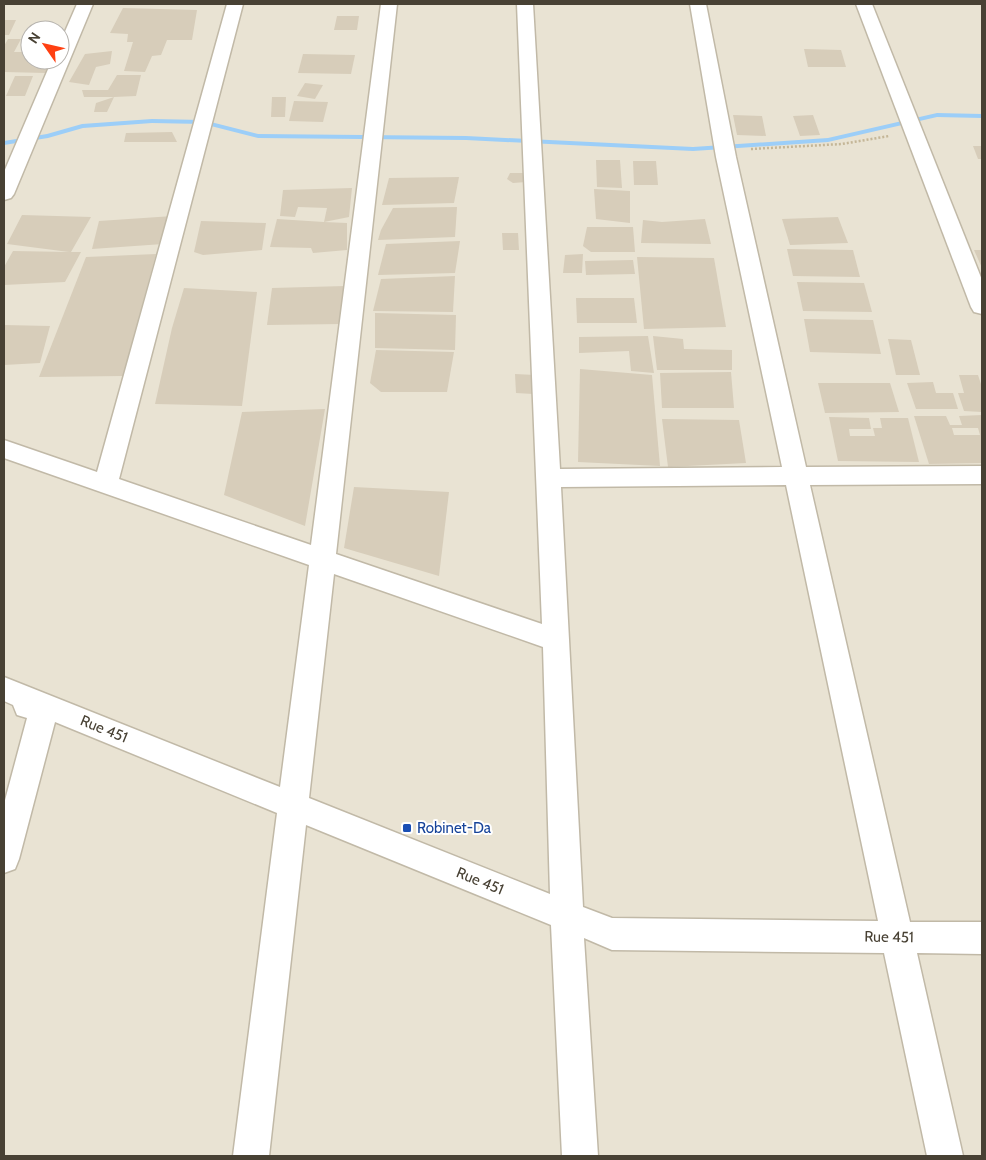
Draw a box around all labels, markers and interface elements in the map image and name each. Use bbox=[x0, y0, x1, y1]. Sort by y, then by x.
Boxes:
north arrow bbox=[20, 20, 70, 70]
text: N bbox=[24, 29, 44, 47]
street label: Rue 451 bbox=[78, 711, 130, 747]
place label: Robinet-Da bbox=[417, 819, 492, 837]
marker: Robinet-Da bbox=[401, 822, 413, 834]
street label: Rue 451 bbox=[454, 863, 506, 899]
street label: Rue 451 bbox=[864, 928, 914, 946]

